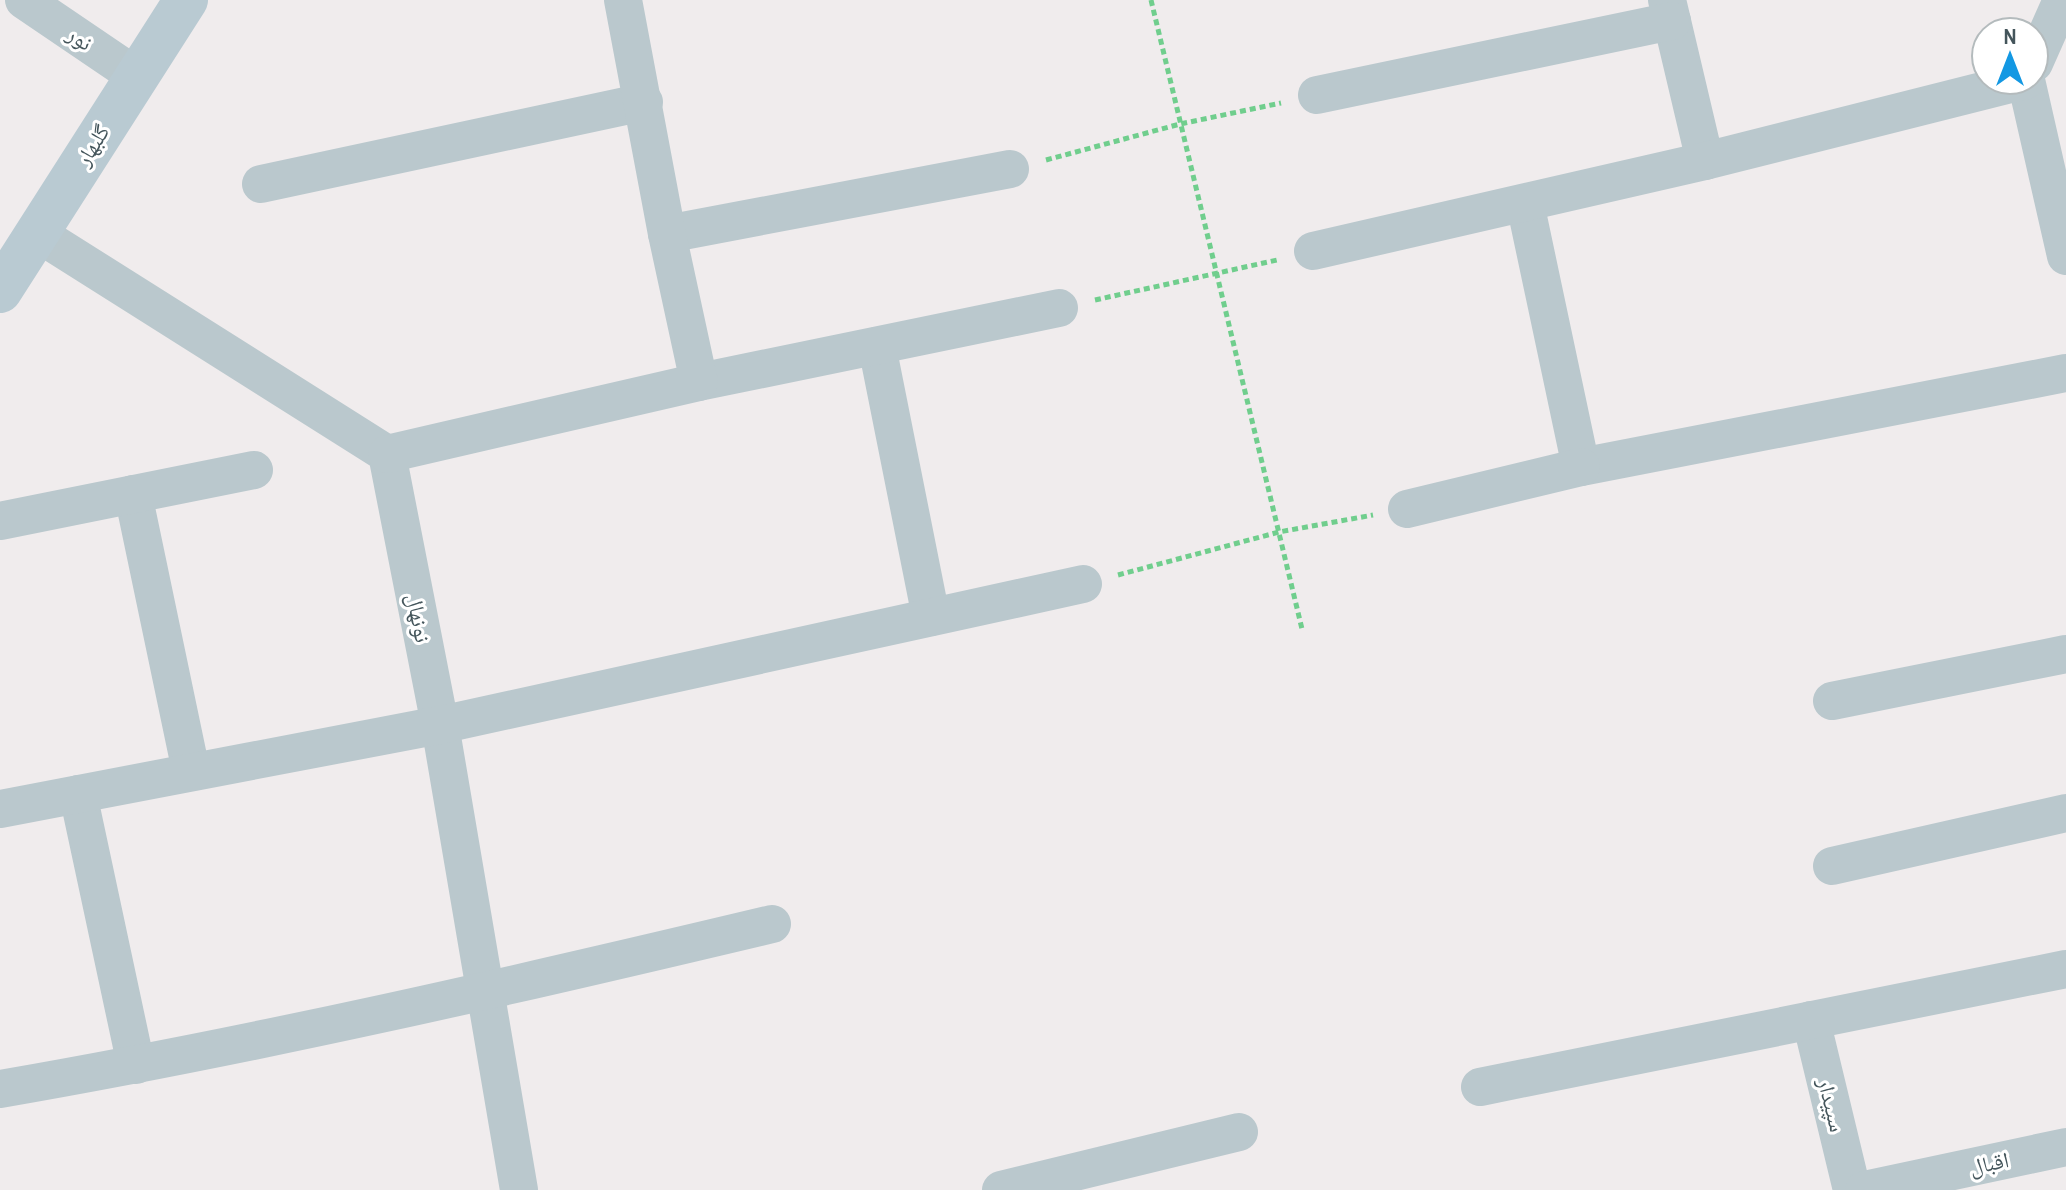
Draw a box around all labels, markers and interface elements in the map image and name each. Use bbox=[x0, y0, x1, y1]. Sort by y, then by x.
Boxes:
north arrow bbox=[1970, 16, 2050, 96]
street label: نور bbox=[60, 18, 99, 57]
text: N bbox=[2003, 21, 2017, 51]
street label: گلبهار bbox=[67, 119, 116, 172]
street label: نونهال bbox=[400, 591, 438, 645]
street label: سپیدار bbox=[1811, 1074, 1853, 1135]
street label: اقبال bbox=[1967, 1144, 2011, 1182]

